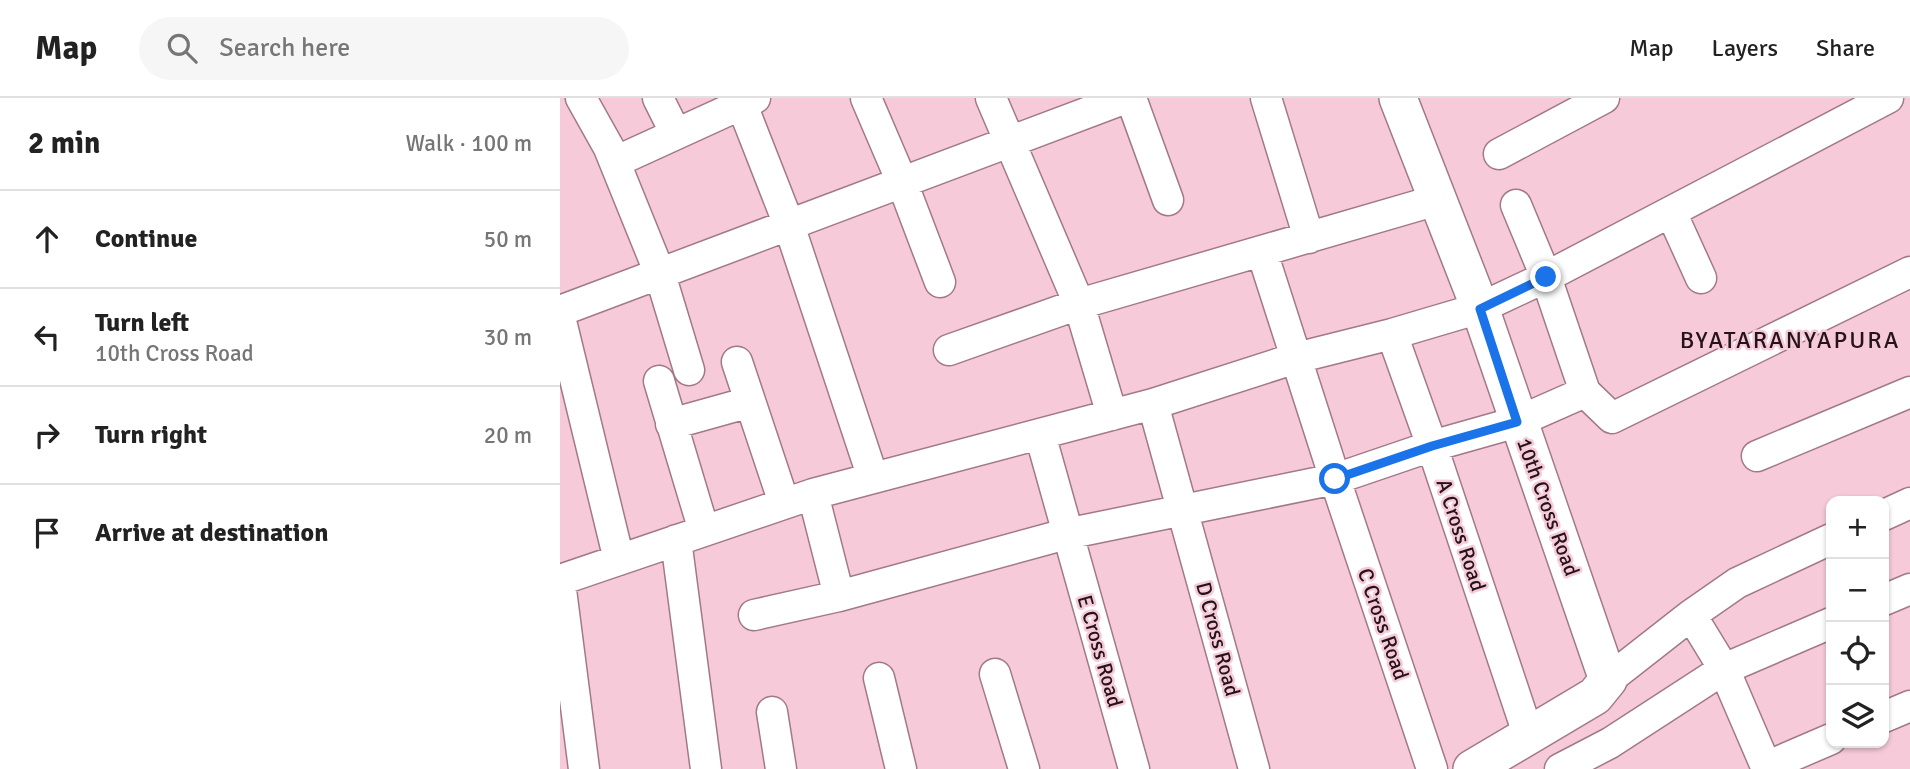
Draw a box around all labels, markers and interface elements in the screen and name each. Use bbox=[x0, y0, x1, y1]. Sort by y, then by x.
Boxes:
search box bbox=[139, 17, 629, 80]
text: Map bbox=[35, 28, 97, 69]
icon: search bbox=[163, 29, 201, 67]
text: Search here bbox=[219, 32, 350, 64]
text: Map bbox=[1629, 33, 1674, 63]
text: Layers bbox=[1712, 33, 1778, 63]
text: Share bbox=[1816, 33, 1875, 63]
text: 2 min bbox=[28, 125, 100, 162]
text: Walk · 100 m bbox=[406, 129, 532, 158]
icon: ahead bbox=[28, 220, 66, 258]
text: Continue bbox=[95, 223, 197, 255]
text: 50 m bbox=[484, 225, 532, 254]
route end bbox=[1530, 261, 1561, 292]
text: Turn left bbox=[95, 307, 189, 339]
icon: left bbox=[28, 318, 66, 356]
text: 30 m bbox=[484, 323, 532, 352]
district label: BYATARANYAPURA bbox=[1680, 325, 1900, 355]
text: 10th Cross Road bbox=[95, 339, 254, 368]
icon: right bbox=[28, 416, 66, 454]
text: Turn right bbox=[95, 419, 207, 451]
text: 20 m bbox=[484, 421, 532, 450]
street label: 10th Cross Road bbox=[1511, 434, 1585, 580]
route start bbox=[1319, 463, 1350, 494]
street label: A Cross Road bbox=[1431, 476, 1491, 594]
map controls bbox=[1826, 496, 1889, 748]
button: + bbox=[1826, 496, 1889, 559]
icon: arrive bbox=[28, 514, 66, 552]
text: Arrive at destination bbox=[95, 517, 328, 549]
button: − bbox=[1826, 559, 1889, 622]
street label: C Cross Road bbox=[1352, 565, 1414, 683]
street label: D Cross Road bbox=[1190, 579, 1246, 699]
street label: E Cross Road bbox=[1072, 592, 1128, 710]
button: locate bbox=[1826, 622, 1889, 685]
button: layers bbox=[1826, 685, 1889, 748]

